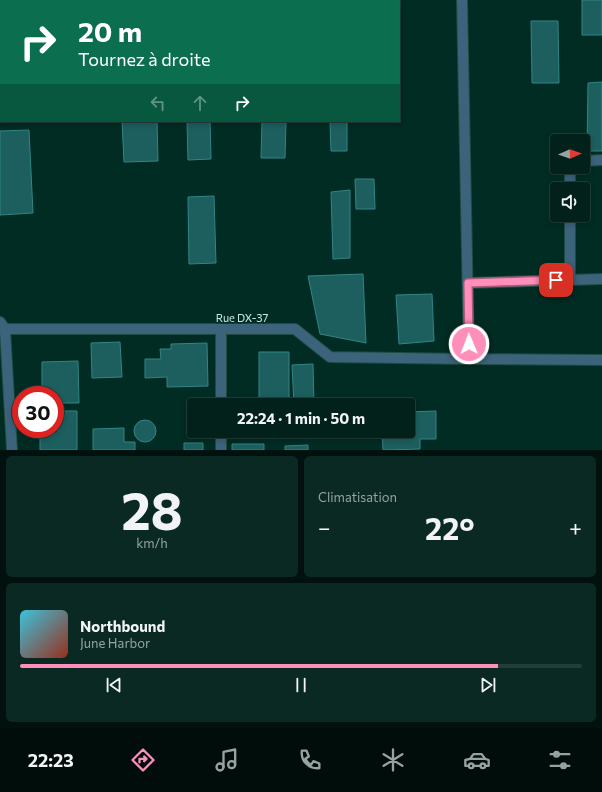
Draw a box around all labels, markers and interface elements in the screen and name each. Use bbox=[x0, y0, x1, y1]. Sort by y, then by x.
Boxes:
text: 20 m bbox=[78, 14, 142, 48]
icon: right bbox=[12, 16, 64, 68]
text: Tournez à droite bbox=[78, 48, 211, 70]
icon: left bbox=[147, 92, 169, 114]
icon: ahead bbox=[189, 92, 211, 114]
icon: right bbox=[231, 92, 253, 114]
north arrow bbox=[550, 134, 590, 174]
map controls bbox=[550, 134, 590, 222]
button: sound bbox=[550, 182, 590, 222]
pin bbox=[539, 263, 573, 297]
icon: arrive bbox=[545, 269, 567, 291]
street label: Rue DX-37 bbox=[216, 311, 269, 324]
position arrow bbox=[448, 323, 490, 365]
speed limit sign: 30 bbox=[12, 386, 64, 438]
text: 22:24 · 1 min · 50 m bbox=[237, 409, 365, 427]
text: 28 bbox=[121, 477, 183, 541]
text: Climatisation bbox=[318, 489, 397, 505]
text: 22° bbox=[425, 509, 475, 546]
text: − bbox=[318, 514, 331, 541]
text: + bbox=[569, 514, 582, 541]
text: km/h bbox=[136, 535, 168, 551]
text: Northbound bbox=[80, 617, 165, 635]
text: June Harbor bbox=[80, 635, 150, 651]
icon: previous bbox=[103, 674, 125, 696]
icon: pause bbox=[290, 674, 312, 696]
icon: next bbox=[477, 674, 499, 696]
icon: directions bbox=[129, 746, 157, 774]
icon: music bbox=[213, 746, 241, 774]
icon: phone bbox=[296, 746, 324, 774]
icon: climate bbox=[379, 746, 407, 774]
icon: car bbox=[463, 746, 491, 774]
icon: filters bbox=[546, 746, 574, 774]
text: 22:23 bbox=[28, 749, 74, 771]

